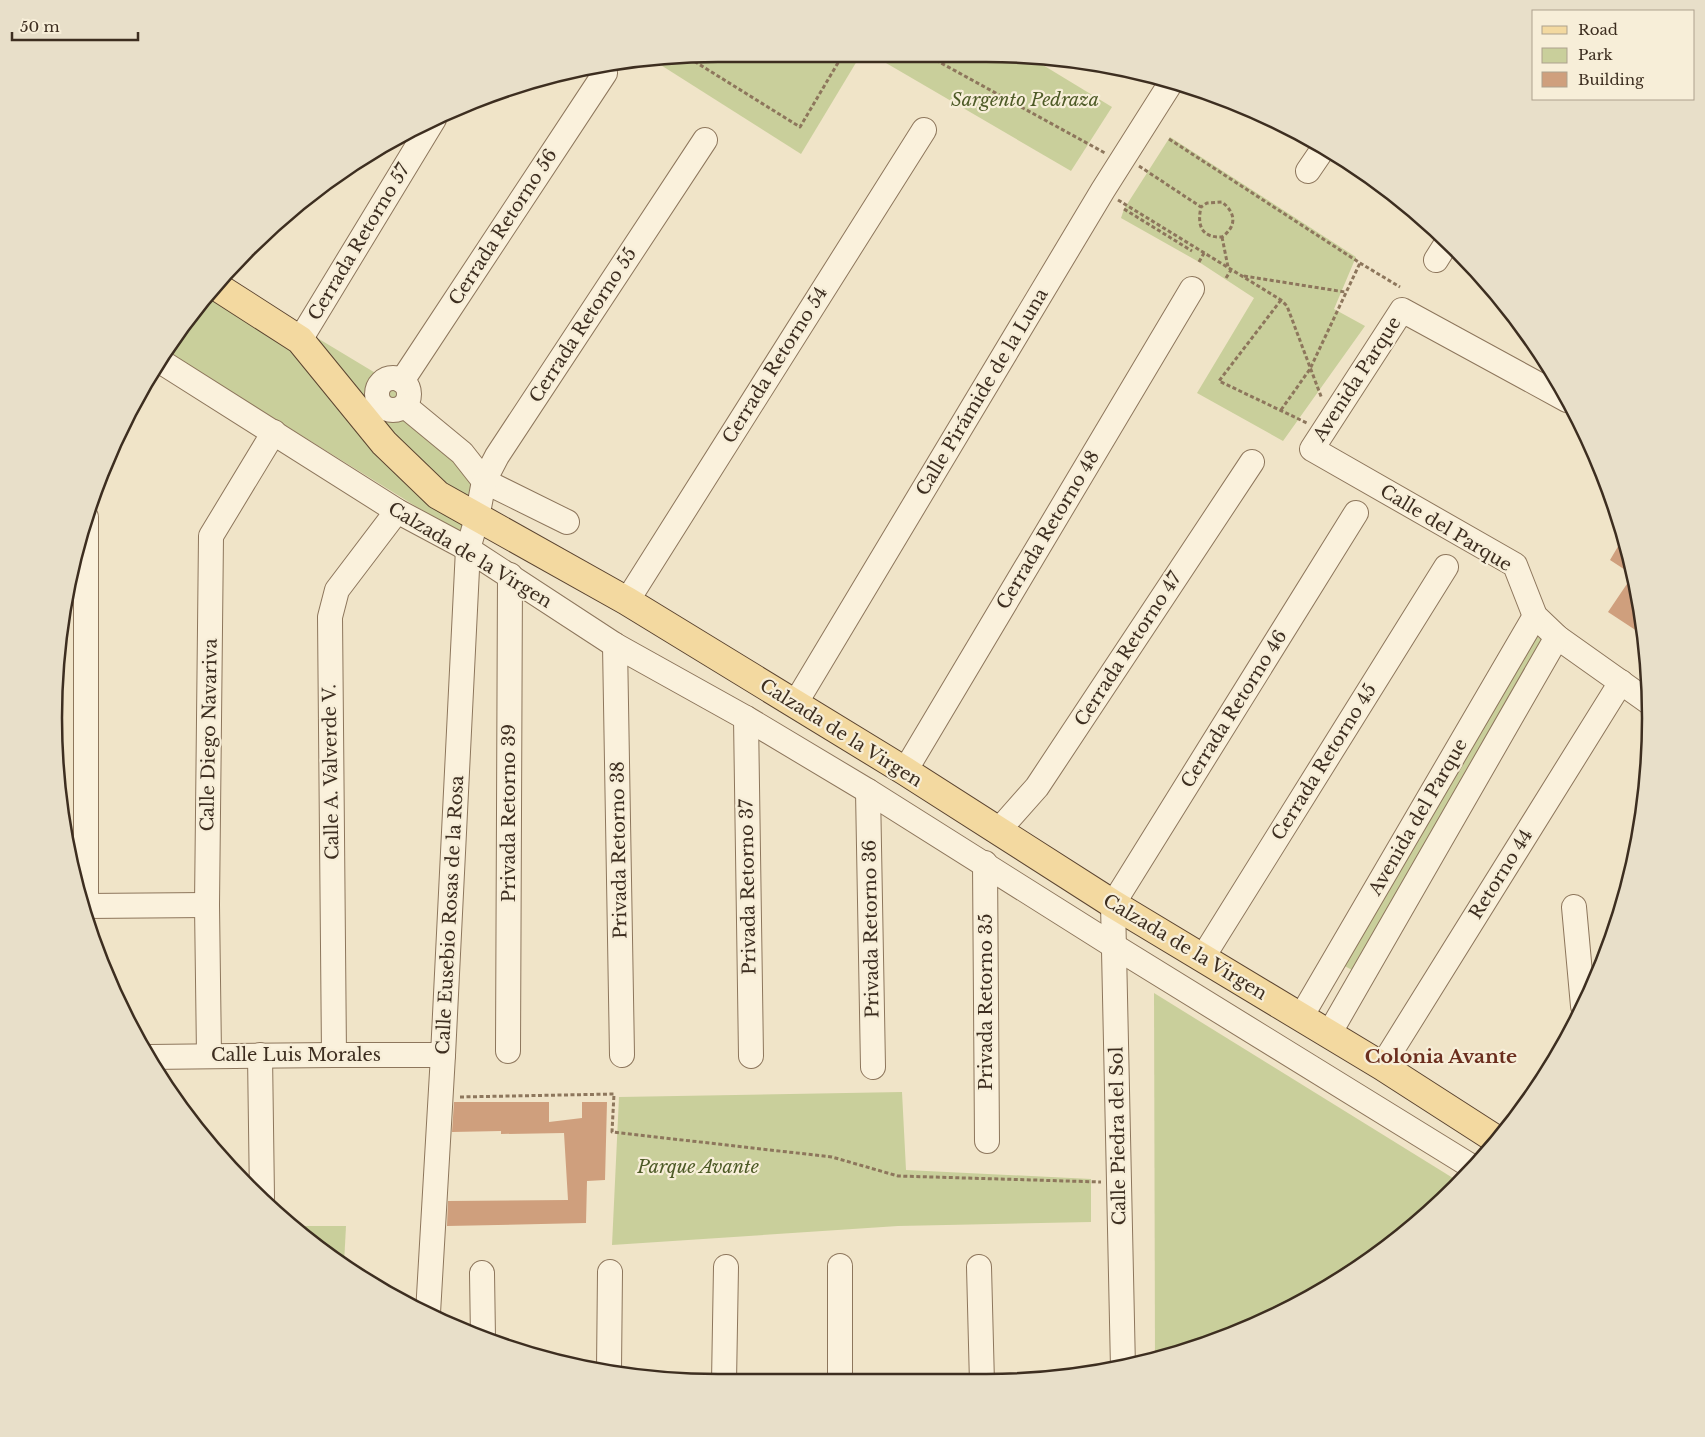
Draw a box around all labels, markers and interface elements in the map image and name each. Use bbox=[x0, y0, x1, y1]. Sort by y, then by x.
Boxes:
scale bar bbox=[12, 10, 139, 42]
legend bbox=[1532, 10, 1695, 100]
text: 50 m bbox=[20, 17, 60, 36]
text: Road bbox=[1578, 20, 1618, 39]
text: Park bbox=[1578, 45, 1614, 64]
text: Building bbox=[1578, 70, 1645, 89]
park label: Sargento Pedraza bbox=[951, 89, 1099, 111]
street label: Cerrada Retorno 56 bbox=[444, 145, 562, 309]
street label: Cerrada Retorno 57 bbox=[303, 159, 415, 324]
street label: Cerrada Retorno 55 bbox=[525, 243, 641, 407]
street label: Cerrada Retorno 54 bbox=[718, 283, 832, 447]
street label: Calle Pirámide de la Luna bbox=[911, 284, 1053, 500]
street label: Avenida Parque bbox=[1308, 313, 1405, 446]
street label: Cerrada Retorno 48 bbox=[992, 447, 1104, 613]
street label: Calle del Parque bbox=[1376, 480, 1516, 576]
street label: Calzada de la Virgen bbox=[384, 497, 556, 613]
street label: Cerrada Retorno 47 bbox=[1070, 567, 1187, 730]
street label: Cerrada Retorno 46 bbox=[1176, 626, 1292, 792]
street label: Calle Diego Navariva bbox=[196, 638, 222, 832]
street label: Calzada de la Virgen bbox=[756, 674, 926, 792]
street label: Cerrada Retorno 45 bbox=[1267, 680, 1381, 844]
street label: Calle A. Valverde V. bbox=[318, 684, 344, 860]
street label: Privada Retorno 39 bbox=[498, 724, 520, 902]
street label: Avenida del Parque bbox=[1364, 735, 1472, 900]
street label: Privada Retorno 38 bbox=[606, 761, 632, 939]
street label: Calle Eusebio Rosas de la Rosa bbox=[432, 775, 468, 1055]
street label: Privada Retorno 37 bbox=[735, 798, 761, 975]
street label: Retorno 44 bbox=[1465, 825, 1537, 923]
street label: Privada Retorno 36 bbox=[858, 840, 884, 1018]
street label: Calzada de la Virgen bbox=[1099, 889, 1271, 1005]
street label: Privada Retorno 35 bbox=[975, 913, 997, 1091]
street label: Calle Luis Morales bbox=[211, 1044, 381, 1066]
district label: Colonia Avante bbox=[1365, 1045, 1517, 1068]
street label: Calle Piedra del Sol bbox=[1105, 1046, 1131, 1226]
park label: Parque Avante bbox=[636, 1156, 759, 1178]

